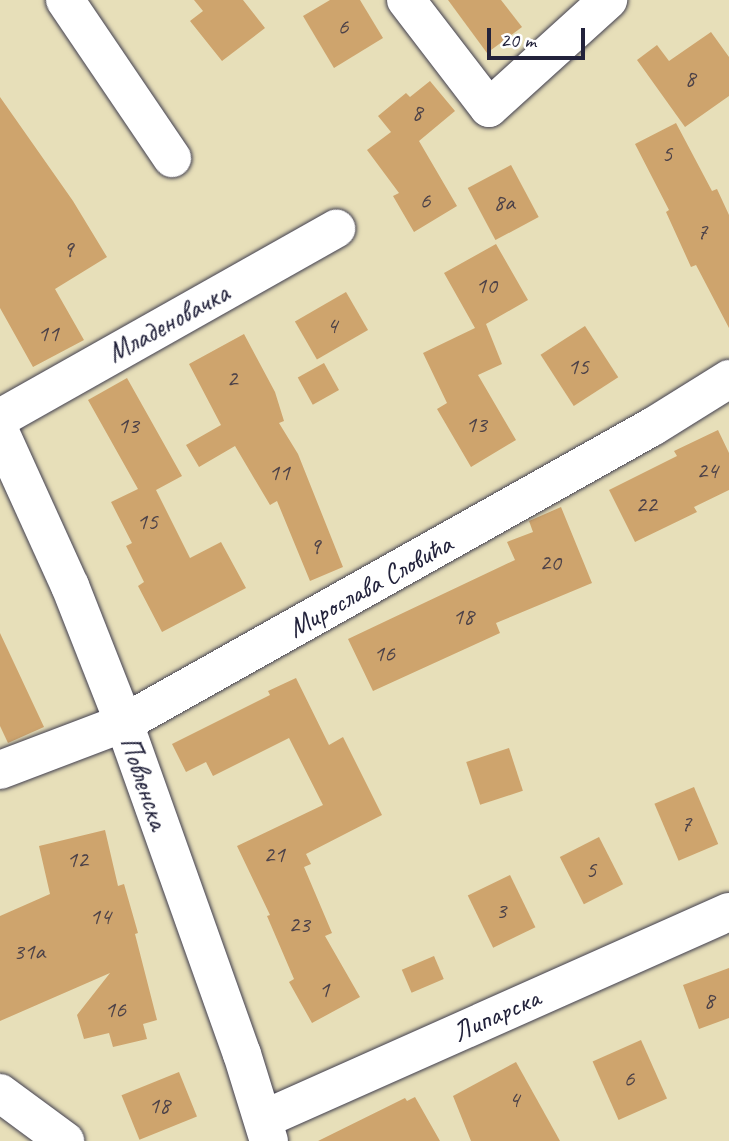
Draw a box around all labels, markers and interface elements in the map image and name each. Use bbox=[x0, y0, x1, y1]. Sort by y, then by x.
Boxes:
house number: 6 bbox=[338, 13, 348, 41]
scale bar bbox=[491, 14, 589, 58]
text: 20 m bbox=[500, 27, 536, 53]
house number: 8 bbox=[685, 65, 695, 93]
house number: 8 bbox=[412, 99, 422, 127]
house number: 5 bbox=[662, 140, 672, 168]
house number: 6 bbox=[420, 187, 430, 215]
house number: 8a bbox=[493, 189, 515, 217]
house number: 7 bbox=[697, 218, 707, 246]
house number: 9 bbox=[63, 236, 73, 264]
house number: 10 bbox=[475, 272, 497, 300]
street label: Младеновачка bbox=[101, 276, 235, 370]
house number: 4 bbox=[327, 312, 337, 340]
house number: 11 bbox=[37, 320, 59, 348]
house number: 15 bbox=[567, 353, 589, 381]
house number: 2 bbox=[227, 365, 237, 393]
house number: 13 bbox=[465, 411, 487, 439]
house number: 13 bbox=[117, 412, 139, 440]
house number: 24 bbox=[696, 457, 718, 485]
house number: 11 bbox=[268, 459, 290, 487]
house number: 22 bbox=[635, 491, 657, 519]
house number: 15 bbox=[136, 508, 158, 536]
street label: Мирослава Словића bbox=[280, 526, 460, 646]
house number: 9 bbox=[310, 533, 320, 561]
house number: 20 bbox=[539, 549, 561, 577]
house number: 18 bbox=[452, 603, 474, 631]
house number: 16 bbox=[373, 640, 395, 668]
street label: Повленска bbox=[113, 732, 175, 834]
house number: 7 bbox=[681, 810, 691, 838]
house number: 21 bbox=[263, 841, 285, 869]
house number: 12 bbox=[66, 846, 88, 874]
house number: 5 bbox=[586, 856, 596, 884]
house number: 3 bbox=[496, 897, 506, 925]
house number: 14 bbox=[89, 903, 111, 931]
house number: 23 bbox=[288, 911, 310, 939]
house number: 31a bbox=[13, 938, 45, 966]
house number: 1 bbox=[319, 976, 329, 1004]
street label: Липарска bbox=[447, 981, 545, 1049]
house number: 8 bbox=[704, 987, 714, 1015]
house number: 16 bbox=[104, 996, 126, 1024]
house number: 6 bbox=[624, 1065, 634, 1093]
house number: 4 bbox=[509, 1086, 519, 1114]
house number: 18 bbox=[148, 1092, 170, 1120]

